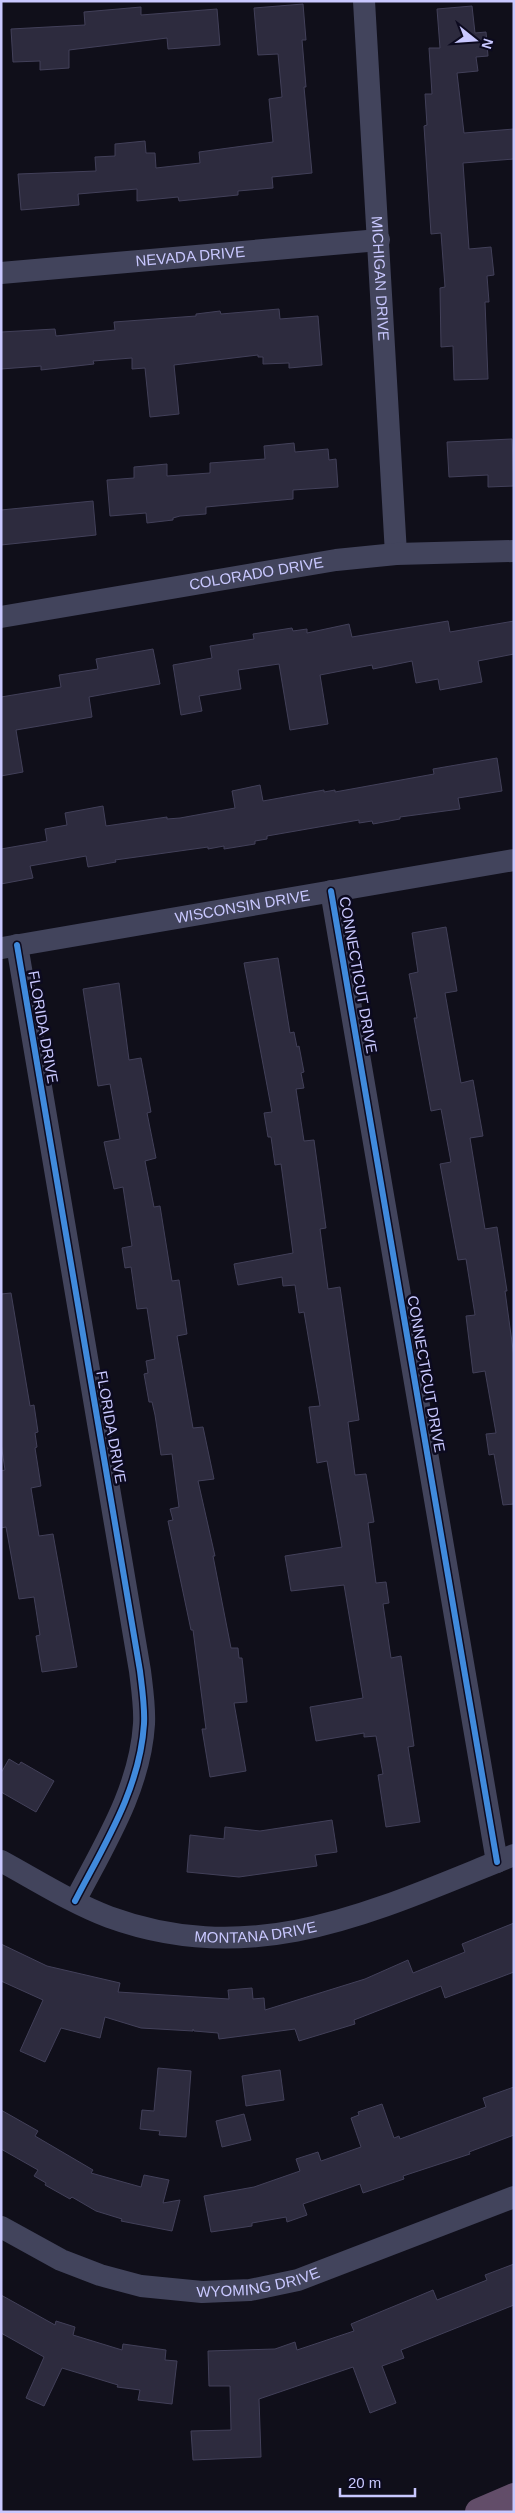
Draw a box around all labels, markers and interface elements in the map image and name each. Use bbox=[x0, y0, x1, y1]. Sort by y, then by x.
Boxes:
north arrow bbox=[450, 15, 500, 65]
text: N bbox=[478, 37, 497, 51]
street label: MICHIGAN DRIVE bbox=[368, 216, 393, 341]
street label: NEVADA DRIVE bbox=[135, 243, 246, 269]
street label: COLORADO DRIVE bbox=[188, 553, 325, 593]
street label: WISCONSIN DRIVE bbox=[174, 886, 311, 926]
street label: CONNECTICUT DRIVE bbox=[336, 895, 381, 1055]
street label: FLORIDA DRIVE bbox=[25, 969, 62, 1085]
street label: CONNECTICUT DRIVE bbox=[404, 1294, 449, 1454]
street label: FLORIDA DRIVE bbox=[93, 1369, 130, 1485]
street label: MONTANA DRIVE bbox=[194, 1918, 318, 1946]
street label: WYOMING DRIVE bbox=[196, 2264, 322, 2300]
scale bar bbox=[340, 2466, 415, 2498]
text: 20 m bbox=[348, 2474, 381, 2491]

